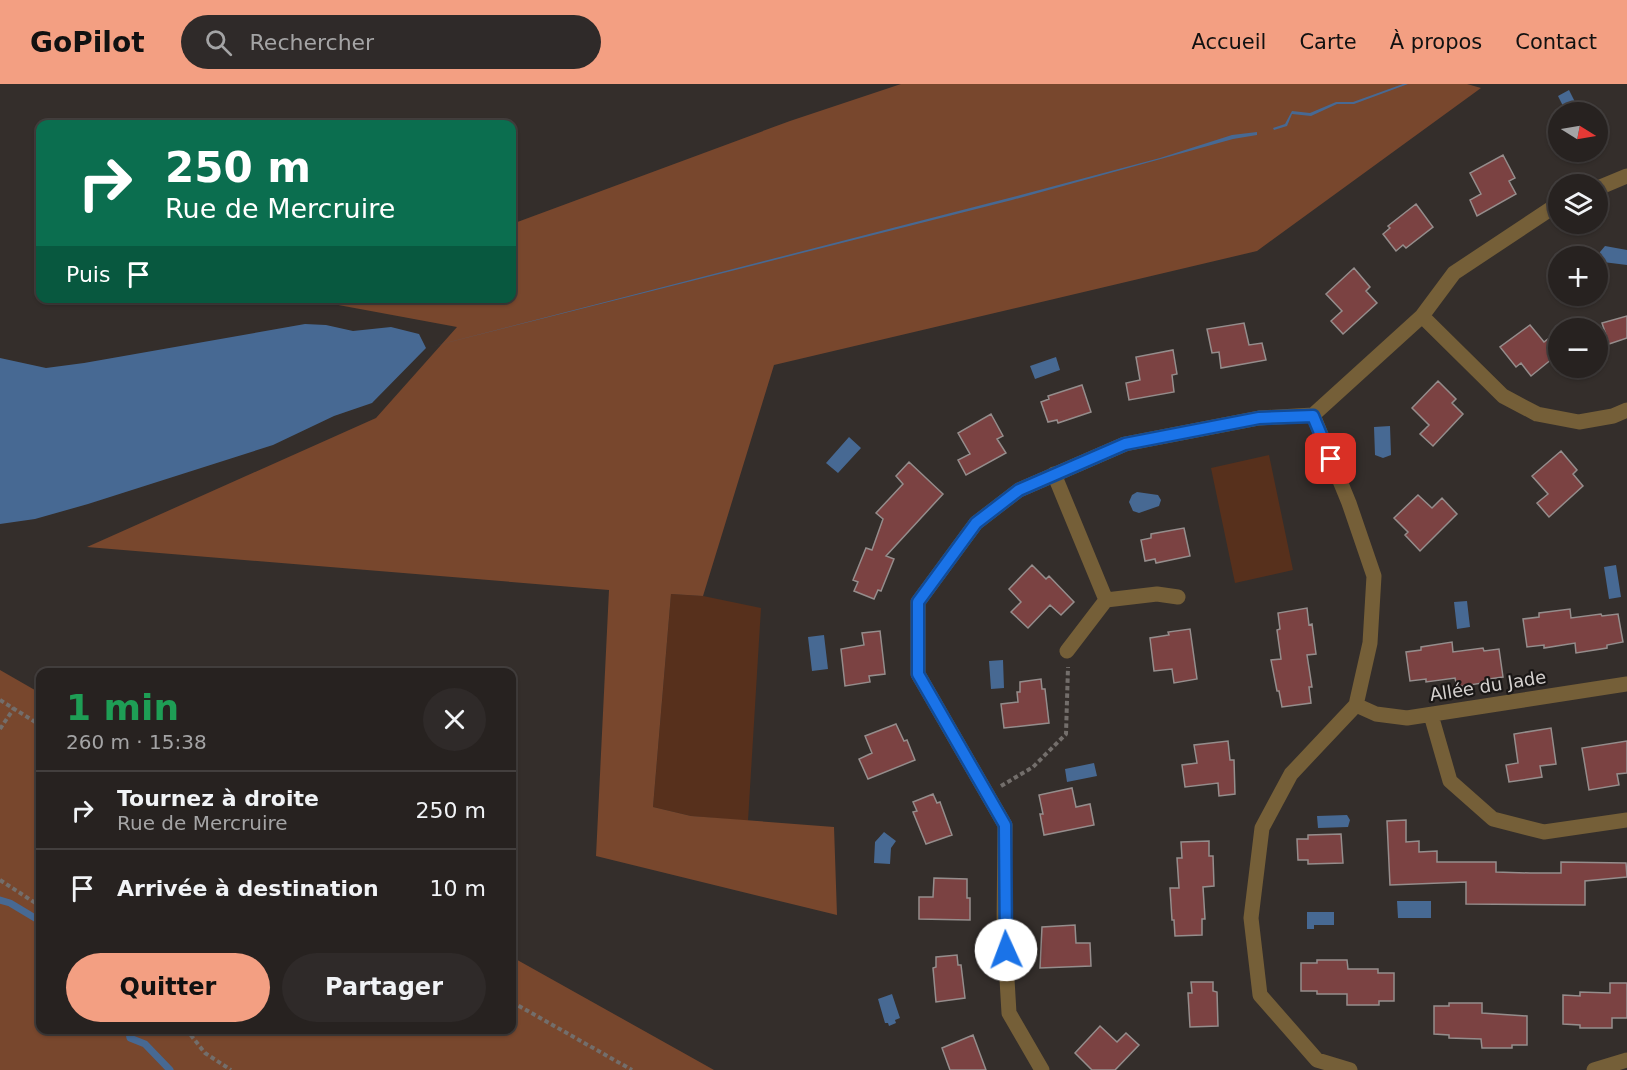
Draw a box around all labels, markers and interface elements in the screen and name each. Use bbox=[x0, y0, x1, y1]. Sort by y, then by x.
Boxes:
search box bbox=[181, 15, 601, 69]
text: GoPilot bbox=[30, 26, 145, 59]
icon: search bbox=[202, 26, 235, 59]
text: Rechercher bbox=[250, 30, 374, 55]
text: Accueil bbox=[1191, 30, 1266, 54]
text: Carte bbox=[1299, 30, 1357, 54]
text: À propos bbox=[1390, 30, 1482, 54]
text: Contact bbox=[1515, 30, 1597, 54]
north arrow bbox=[1548, 102, 1608, 162]
map controls bbox=[1548, 102, 1608, 378]
text: 250 m bbox=[165, 143, 311, 192]
icon: right bbox=[66, 144, 144, 222]
button: layers bbox=[1548, 174, 1608, 234]
text: Rue de Mercruire bbox=[165, 193, 395, 224]
button: + bbox=[1548, 246, 1608, 306]
icon: arrive bbox=[122, 258, 155, 291]
text: Puis bbox=[66, 262, 110, 287]
button: − bbox=[1548, 318, 1608, 378]
pin bbox=[1305, 433, 1356, 484]
icon: arrive bbox=[1314, 442, 1347, 475]
street label: Allée du Jade bbox=[1428, 666, 1548, 705]
text: 1 min bbox=[66, 687, 179, 728]
button: close bbox=[423, 688, 486, 751]
text: 260 m · 15:38 bbox=[66, 730, 207, 754]
text: Tournez à droite bbox=[117, 786, 319, 811]
icon: right bbox=[66, 794, 99, 827]
text: 250 m bbox=[416, 798, 486, 823]
text: Rue de Mercruire bbox=[117, 811, 288, 835]
icon: arrive bbox=[66, 872, 99, 905]
text: Arrivée à destination bbox=[117, 876, 379, 901]
text: 10 m bbox=[430, 876, 486, 901]
position arrow bbox=[974, 918, 1038, 982]
button: Quitter bbox=[66, 953, 270, 1022]
button: Partager bbox=[282, 953, 486, 1022]

